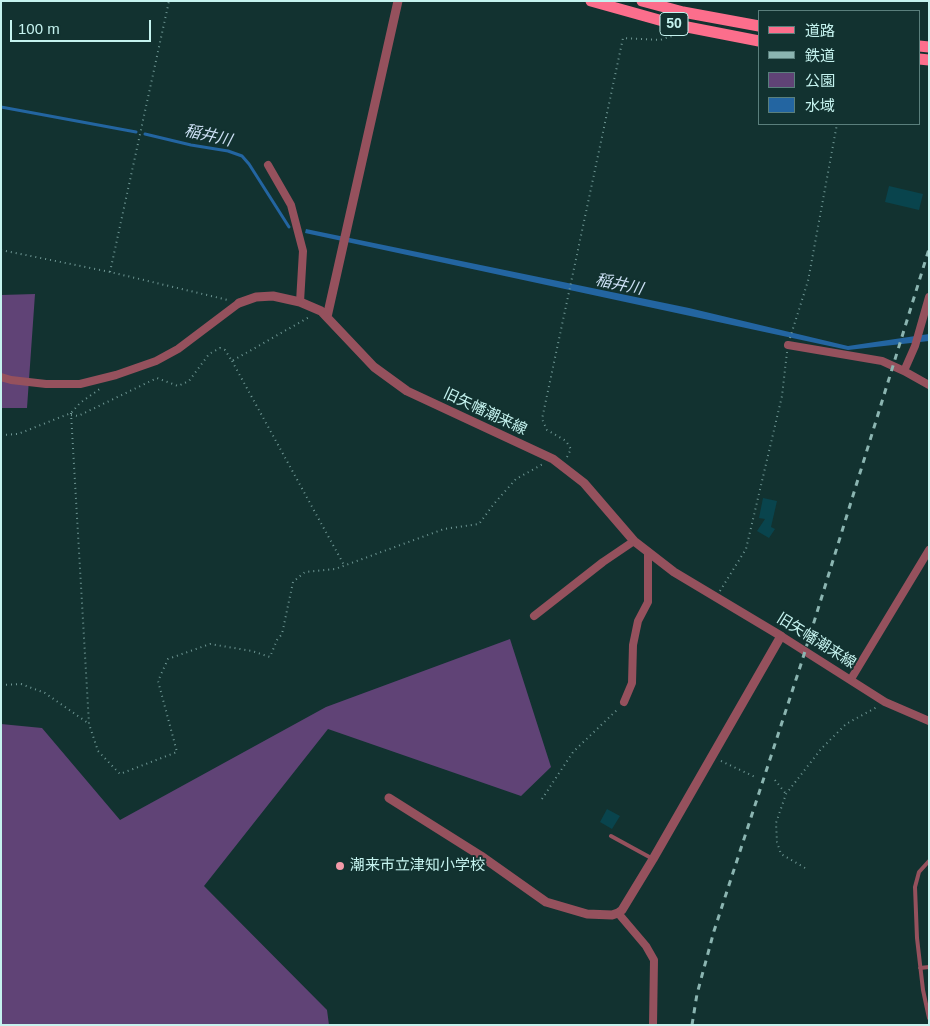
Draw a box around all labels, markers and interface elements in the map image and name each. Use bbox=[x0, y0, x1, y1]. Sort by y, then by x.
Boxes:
scale bar bbox=[12, 10, 154, 42]
legend bbox=[758, 10, 920, 125]
road number: 50 bbox=[660, 12, 688, 36]
text: 100 m bbox=[18, 20, 60, 37]
text: 道路 bbox=[805, 22, 835, 39]
text: 鉄道 bbox=[805, 47, 835, 64]
text: 公園 bbox=[805, 72, 835, 89]
text: 水域 bbox=[805, 97, 835, 114]
water label: 稲井川 bbox=[182, 121, 234, 151]
water label: 稲井川 bbox=[594, 271, 644, 299]
street label: 旧矢幡潮来線 bbox=[440, 385, 530, 439]
street label: 旧矢幡潮来線 bbox=[773, 610, 859, 672]
place label: 潮来市立津知小学校 bbox=[350, 857, 485, 875]
marker: 潮来市立津知小学校 bbox=[334, 860, 346, 872]

